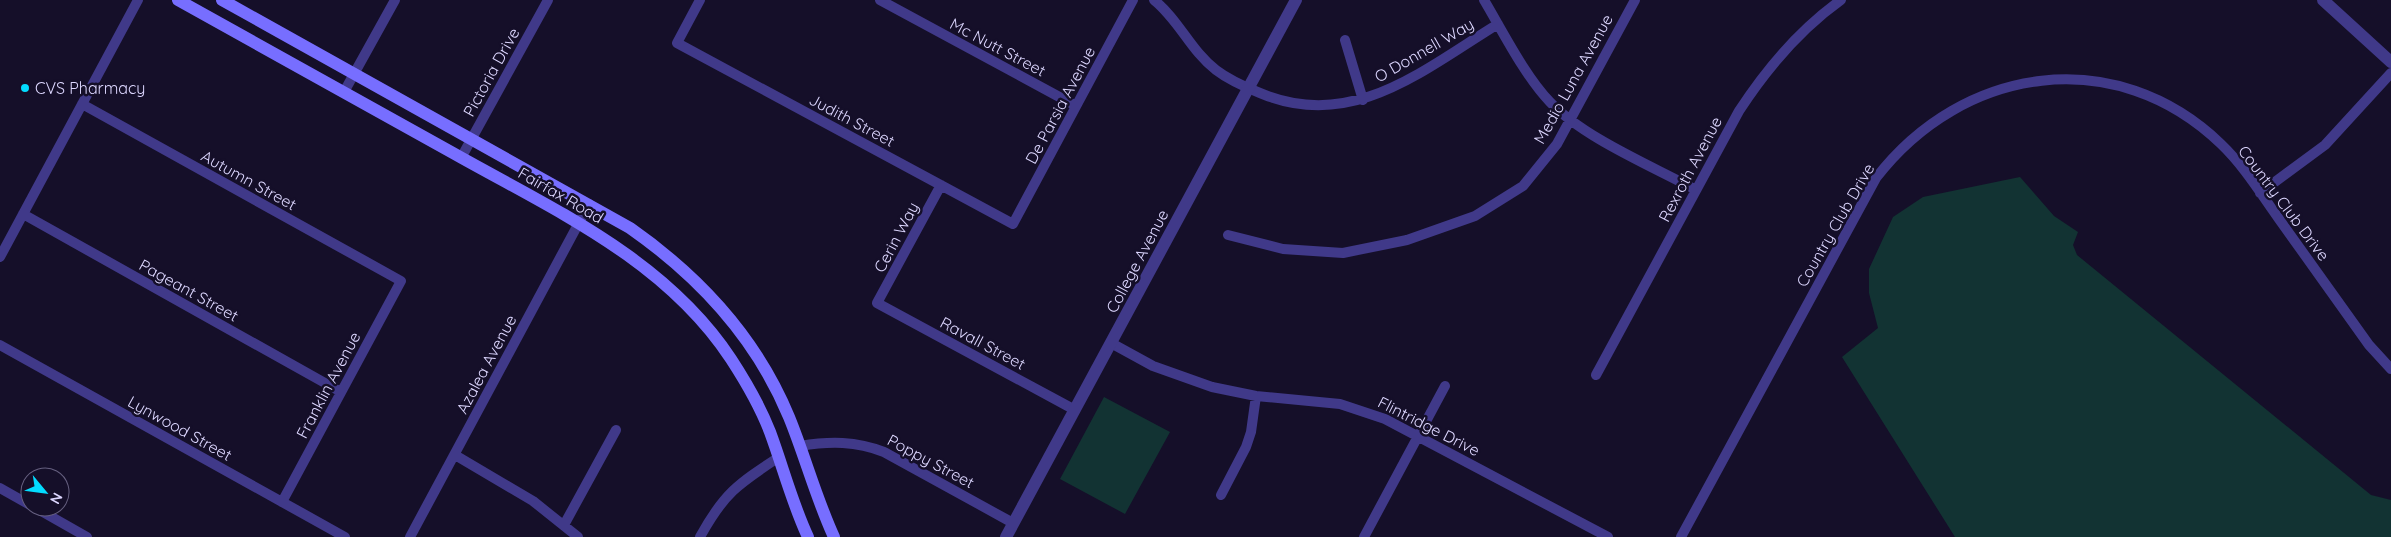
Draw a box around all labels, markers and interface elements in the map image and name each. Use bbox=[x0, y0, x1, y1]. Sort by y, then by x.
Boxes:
street label: Medio Luna Avenue bbox=[1529, 11, 1617, 147]
street label: Mc Nutt Street bbox=[947, 13, 1049, 81]
street label: O Donnell Way bbox=[1371, 14, 1477, 86]
street label: Pictoria Drive bbox=[458, 24, 524, 120]
street label: De Parsia Avenue bbox=[1021, 43, 1099, 167]
place label: CVS Pharmacy bbox=[35, 78, 145, 98]
marker: CVS Pharmacy bbox=[19, 82, 31, 94]
street label: Judith Street bbox=[806, 89, 898, 151]
street label: Rexroth Avenue bbox=[1654, 113, 1726, 225]
street label: Country Club Drive bbox=[2234, 141, 2334, 265]
street label: Autumn Street bbox=[198, 146, 300, 214]
street label: Country Club Drive bbox=[1792, 160, 1878, 290]
street label: Fairfax Road bbox=[515, 163, 607, 227]
street label: Cerin Way bbox=[869, 198, 923, 276]
street label: College Avenue bbox=[1101, 206, 1173, 316]
street label: Pageant Street bbox=[136, 254, 242, 326]
street label: Azalea Avenue bbox=[452, 311, 520, 417]
street label: Ravall Street bbox=[937, 312, 1029, 374]
street label: Franklin Avenue bbox=[292, 328, 364, 442]
street label: Lynwood Street bbox=[125, 391, 235, 465]
street label: Flintridge Drive bbox=[1375, 392, 1483, 460]
street label: Poppy Street bbox=[884, 430, 978, 492]
north arrow bbox=[20, 467, 70, 517]
text: N bbox=[46, 489, 67, 507]

